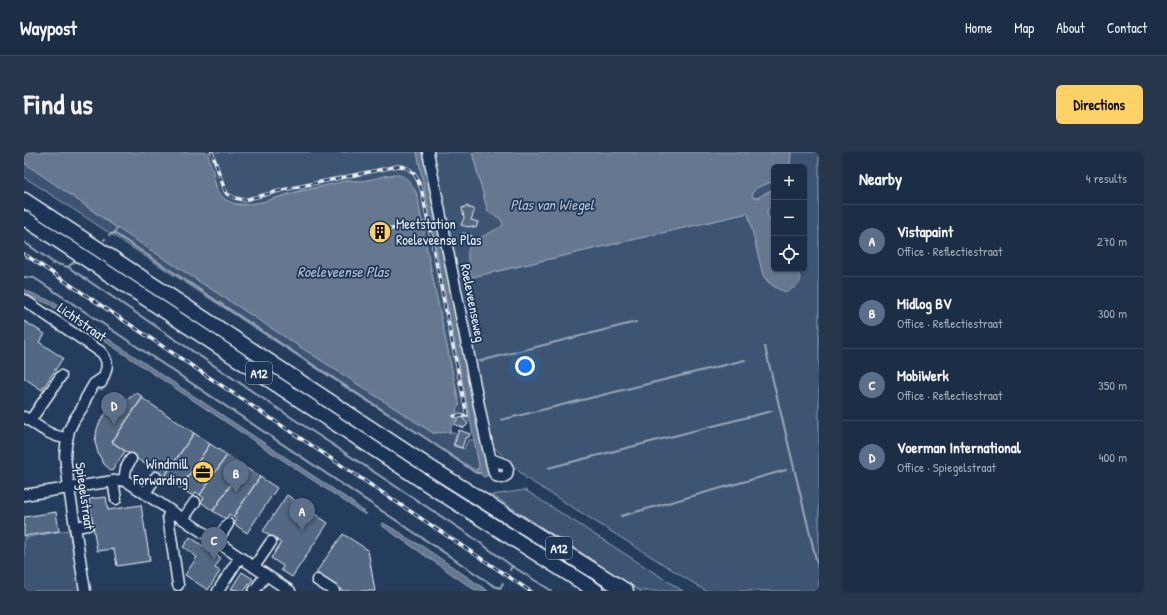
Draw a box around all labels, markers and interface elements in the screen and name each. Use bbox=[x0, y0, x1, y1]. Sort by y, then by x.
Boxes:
text: Waypost bbox=[20, 15, 77, 41]
text: Home bbox=[965, 18, 992, 37]
text: Map bbox=[1014, 18, 1034, 37]
text: About bbox=[1056, 18, 1085, 37]
text: Contact bbox=[1107, 18, 1147, 37]
text: Find us bbox=[24, 85, 93, 123]
button: Directions bbox=[1056, 85, 1143, 124]
map controls bbox=[771, 164, 807, 272]
button: + bbox=[771, 164, 807, 200]
text: Nearby bbox=[859, 167, 902, 190]
text: 4 results bbox=[1086, 169, 1127, 187]
water label: Plas van Wiegel bbox=[510, 194, 595, 215]
button: − bbox=[771, 200, 807, 236]
place label: Meetstation Roeleveense Plas bbox=[396, 214, 481, 249]
building icon: Meetstation Roeleveense Plas bbox=[367, 219, 393, 245]
text: Vistapaint bbox=[897, 221, 953, 242]
text: A bbox=[869, 232, 875, 250]
text: 270 m bbox=[1097, 232, 1127, 250]
button: locate bbox=[771, 236, 807, 272]
text: Office · Reflectiestraat bbox=[897, 242, 1002, 260]
water label: Roeleveense Plas bbox=[297, 261, 390, 282]
street label: Roeleveenseweg bbox=[456, 262, 490, 344]
text: Midlog BV bbox=[897, 293, 951, 314]
street label: Lichtstraat bbox=[54, 298, 111, 345]
text: B bbox=[869, 304, 875, 322]
text: 300 m bbox=[1098, 304, 1127, 322]
text: Office · Reflectiestraat bbox=[897, 314, 1002, 332]
your location bbox=[515, 356, 535, 376]
road number: A12 bbox=[246, 362, 272, 384]
text: MobiWerk bbox=[897, 365, 949, 386]
text: C bbox=[868, 376, 876, 394]
text: 350 m bbox=[1098, 376, 1127, 394]
text: Office · Reflectiestraat bbox=[897, 386, 1002, 404]
pin: D bbox=[101, 392, 127, 425]
text: Voerman International bbox=[897, 437, 1021, 458]
text: D bbox=[869, 448, 875, 466]
text: 400 m bbox=[1099, 448, 1127, 466]
place label: Windmill Forwarding bbox=[132, 454, 189, 490]
text: Office · Spiegelstraat bbox=[897, 458, 996, 476]
office icon: Windmill Forwarding bbox=[190, 459, 216, 485]
pin: B bbox=[223, 460, 249, 493]
street label: Spiegelstraat bbox=[70, 461, 100, 531]
pin: A bbox=[289, 498, 315, 531]
pin: C bbox=[201, 527, 227, 560]
road number: A12 bbox=[546, 537, 572, 559]

